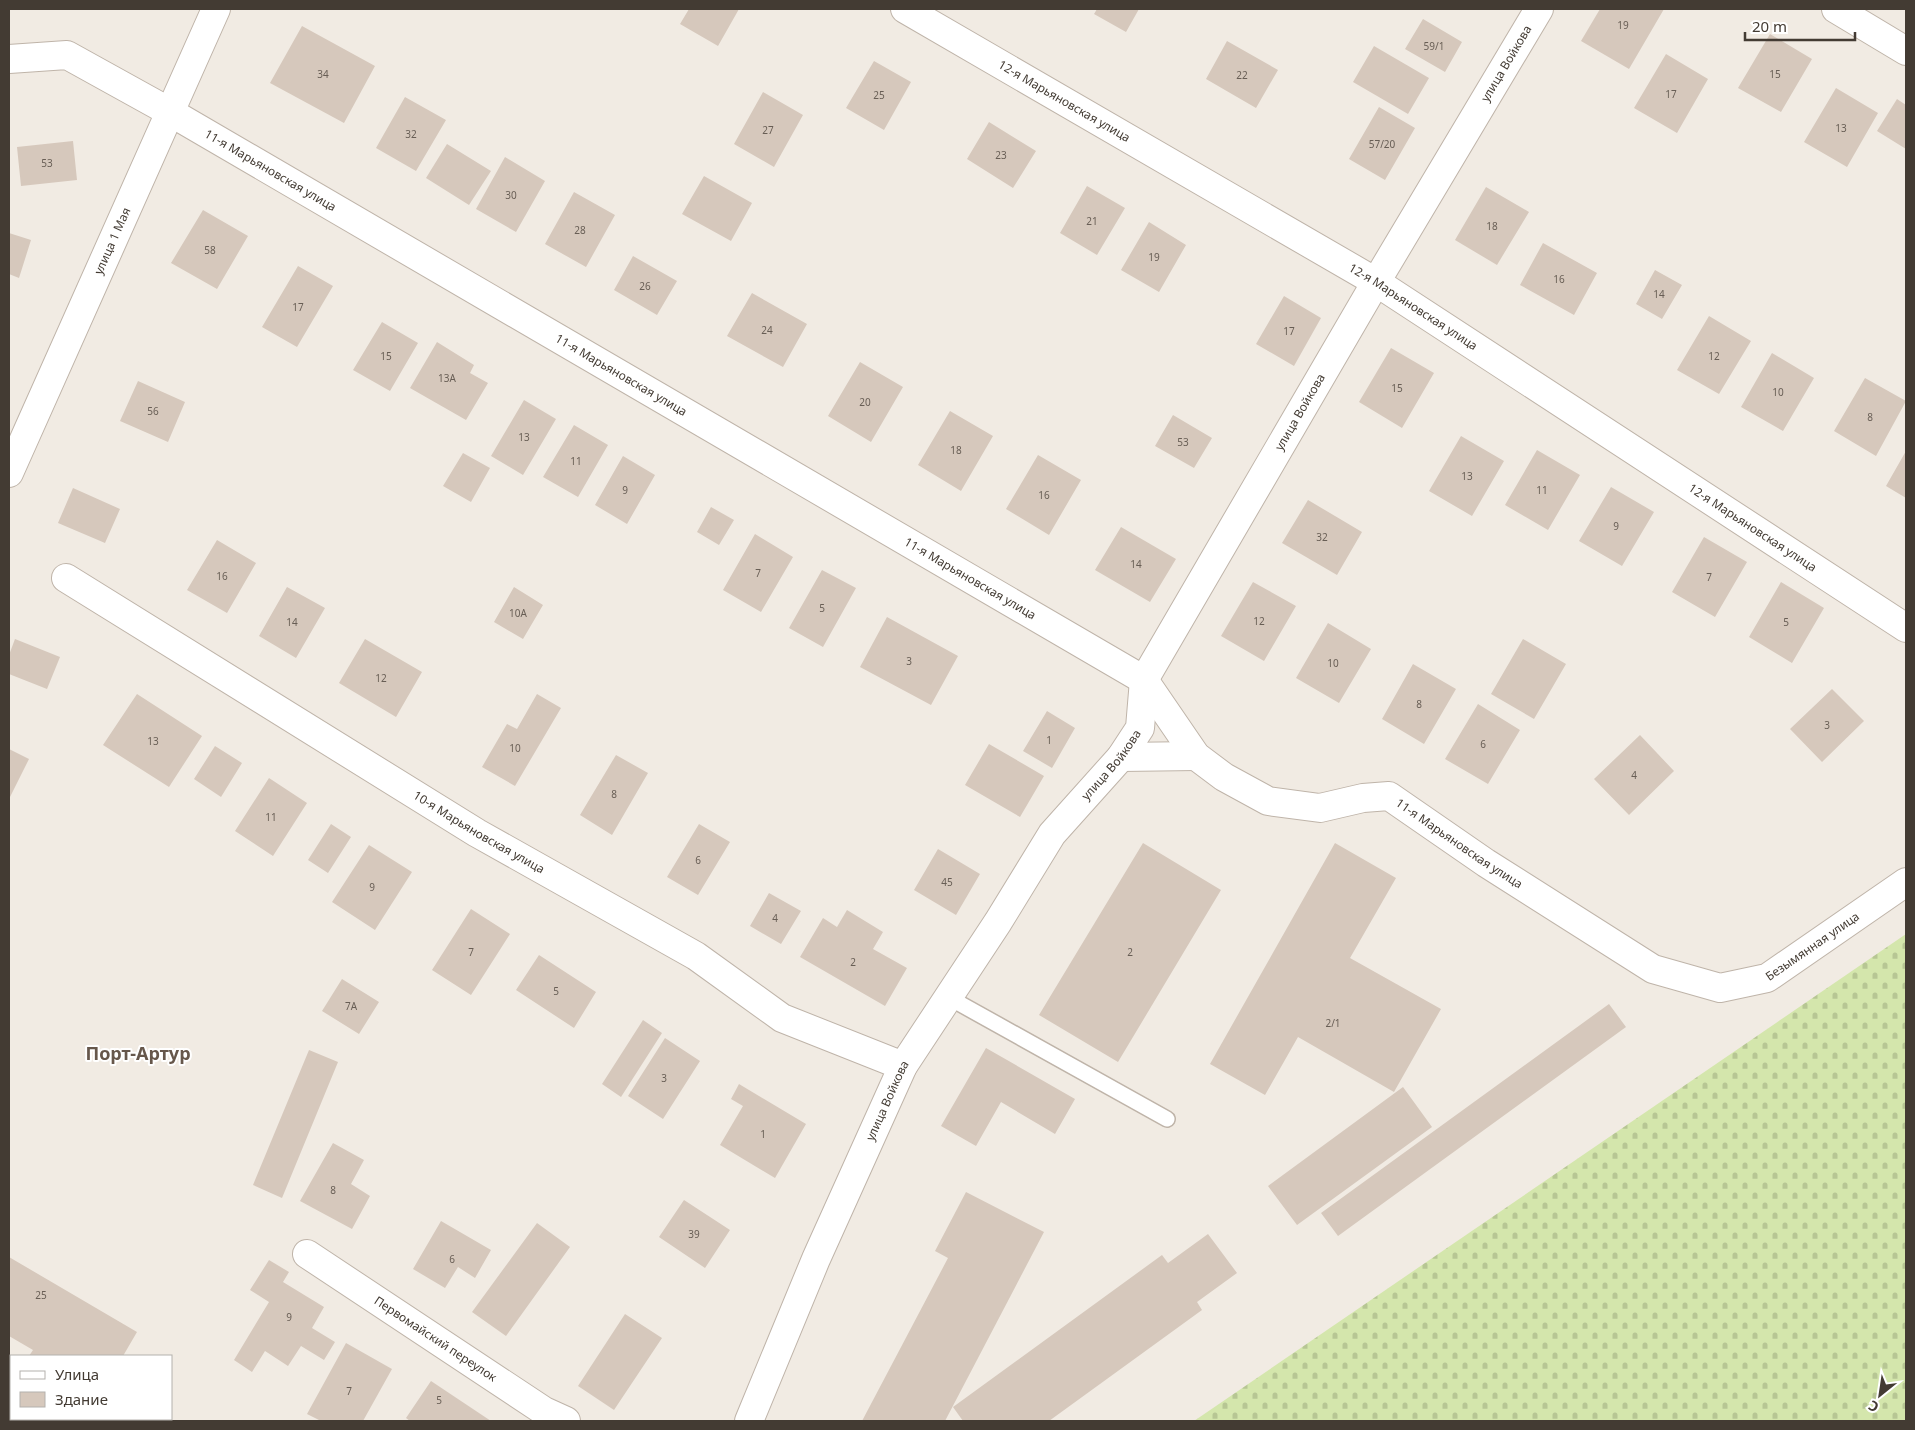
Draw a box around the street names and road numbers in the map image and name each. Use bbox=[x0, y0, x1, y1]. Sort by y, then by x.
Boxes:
street label: улица Войкова bbox=[1477, 22, 1535, 105]
street label: 12-я Марьяновская улица bbox=[995, 56, 1134, 146]
street label: 11-я Марьяновская улица bbox=[202, 125, 340, 215]
street label: улица 1 Мая bbox=[90, 205, 134, 277]
street label: 12-я Марьяновская улица bbox=[1346, 259, 1481, 354]
street label: 11-я Марьяновская улица bbox=[552, 329, 690, 420]
street label: улица Войкова bbox=[1271, 370, 1329, 454]
street label: 12-я Марьяновская улица bbox=[1685, 479, 1820, 575]
street label: 11-я Марьяновская улица bbox=[901, 533, 1039, 623]
street label: улица Войкова bbox=[1077, 726, 1145, 804]
street label: 10-я Марьяновская улица bbox=[410, 787, 548, 877]
street label: 11-я Марьяновская улица bbox=[1392, 794, 1526, 892]
street label: Безымянная улица bbox=[1762, 908, 1863, 985]
street label: улица Войкова bbox=[861, 1057, 913, 1143]
street label: Первомайский переулок bbox=[371, 1292, 501, 1386]

